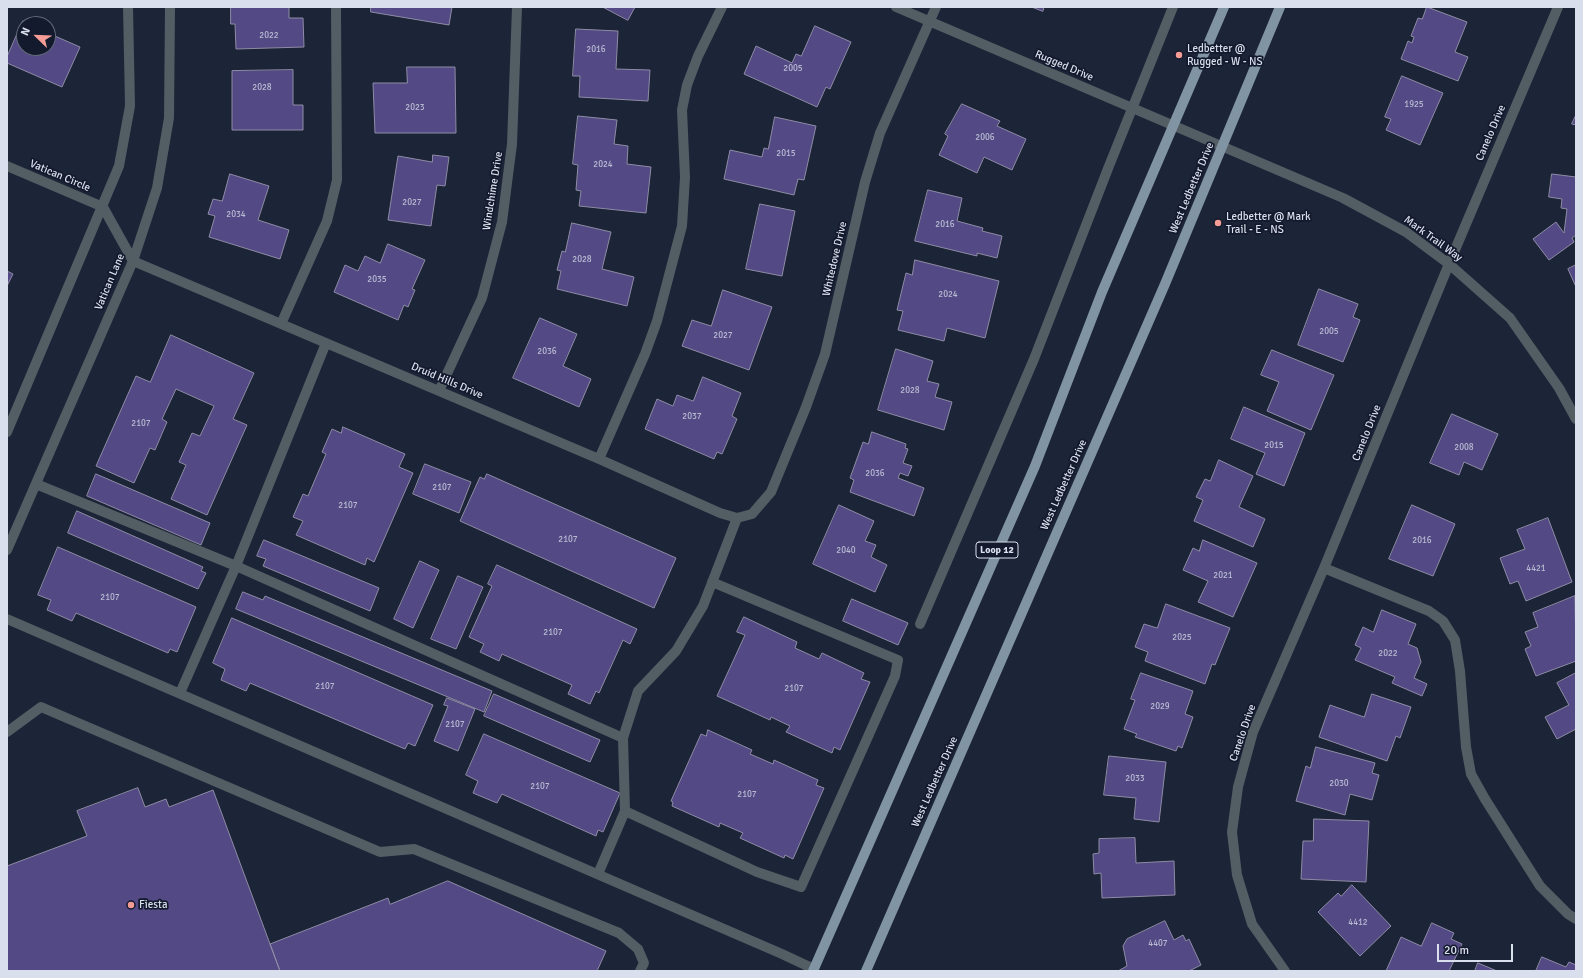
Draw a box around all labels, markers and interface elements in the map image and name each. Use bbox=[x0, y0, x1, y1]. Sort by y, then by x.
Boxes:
north arrow bbox=[16, 16, 56, 56]
text: N bbox=[18, 25, 33, 38]
house number: 2022 bbox=[259, 31, 279, 41]
place label: Ledbetter @ Rugged - W - NS bbox=[1187, 42, 1263, 68]
house number: 2016 bbox=[586, 45, 606, 55]
street label: Rugged Drive bbox=[1033, 48, 1095, 84]
marker: Ledbetter @ Rugged - W - NS bbox=[1174, 50, 1184, 60]
house number: 2005 bbox=[783, 64, 803, 74]
house number: 2028 bbox=[252, 83, 272, 93]
house number: 1925 bbox=[1404, 100, 1424, 110]
house number: 2023 bbox=[405, 103, 425, 113]
street label: Canelo Drive bbox=[1473, 103, 1509, 163]
house number: 2006 bbox=[975, 133, 995, 143]
street label: West Ledbetter Drive bbox=[1167, 140, 1217, 236]
house number: 2015 bbox=[776, 149, 796, 159]
street label: Windchime Drive bbox=[480, 151, 506, 231]
street label: Vatican Circle bbox=[28, 157, 92, 195]
house number: 2024 bbox=[593, 160, 613, 170]
house number: 2027 bbox=[402, 198, 422, 208]
house number: 2034 bbox=[226, 210, 246, 220]
place label: Ledbetter @ Mark Trail - E - NS bbox=[1226, 210, 1311, 236]
street label: Mark Trail Way bbox=[1401, 213, 1465, 265]
marker: Ledbetter @ Mark Trail - E - NS bbox=[1213, 218, 1223, 228]
street label: Whitedove Drive bbox=[820, 220, 850, 298]
house number: 2016 bbox=[935, 220, 955, 230]
street label: Vatican Lane bbox=[92, 252, 128, 312]
house number: 2028 bbox=[572, 255, 592, 265]
house number: 2035 bbox=[367, 275, 387, 285]
house number: 2024 bbox=[938, 290, 958, 300]
house number: 2005 bbox=[1319, 327, 1339, 337]
house number: 2027 bbox=[713, 331, 733, 341]
house number: 2036 bbox=[537, 347, 557, 357]
street label: Druid Hills Drive bbox=[409, 360, 485, 402]
house number: 2028 bbox=[900, 386, 920, 396]
street label: Canelo Drive bbox=[1350, 403, 1384, 463]
house number: 2037 bbox=[682, 412, 702, 422]
house number: 2107 bbox=[131, 419, 151, 429]
street label: West Ledbetter Drive bbox=[1038, 438, 1090, 532]
house number: 2015 bbox=[1264, 441, 1284, 451]
house number: 2008 bbox=[1454, 443, 1474, 453]
house number: 2036 bbox=[865, 469, 885, 479]
house number: 2107 bbox=[432, 483, 452, 493]
house number: 2107 bbox=[338, 501, 358, 511]
house number: 2107 bbox=[558, 535, 578, 545]
house number: 2016 bbox=[1412, 536, 1432, 546]
road number: Loop 12 bbox=[976, 542, 1018, 558]
house number: 2040 bbox=[836, 546, 856, 556]
house number: 4421 bbox=[1526, 564, 1546, 574]
house number: 2021 bbox=[1213, 571, 1233, 581]
house number: 2107 bbox=[100, 593, 120, 603]
house number: 2107 bbox=[543, 628, 563, 638]
house number: 2025 bbox=[1172, 633, 1192, 643]
house number: 2022 bbox=[1378, 649, 1398, 659]
house number: 2107 bbox=[315, 682, 335, 692]
house number: 2107 bbox=[784, 684, 804, 694]
house number: 2029 bbox=[1150, 702, 1170, 712]
street label: Canelo Drive bbox=[1227, 703, 1259, 763]
house number: 2107 bbox=[445, 720, 465, 730]
street label: West Ledbetter Drive bbox=[909, 735, 961, 829]
house number: 2033 bbox=[1125, 774, 1145, 784]
house number: 2030 bbox=[1329, 779, 1349, 789]
house number: 2107 bbox=[530, 782, 550, 792]
house number: 2107 bbox=[737, 790, 757, 800]
place label: Fiesta bbox=[139, 898, 167, 912]
marker: Fiesta bbox=[126, 900, 136, 910]
house number: 4412 bbox=[1348, 918, 1368, 928]
scale bar bbox=[1439, 936, 1515, 962]
house number: 4407 bbox=[1148, 939, 1168, 949]
text: 20 m bbox=[1444, 943, 1469, 958]

